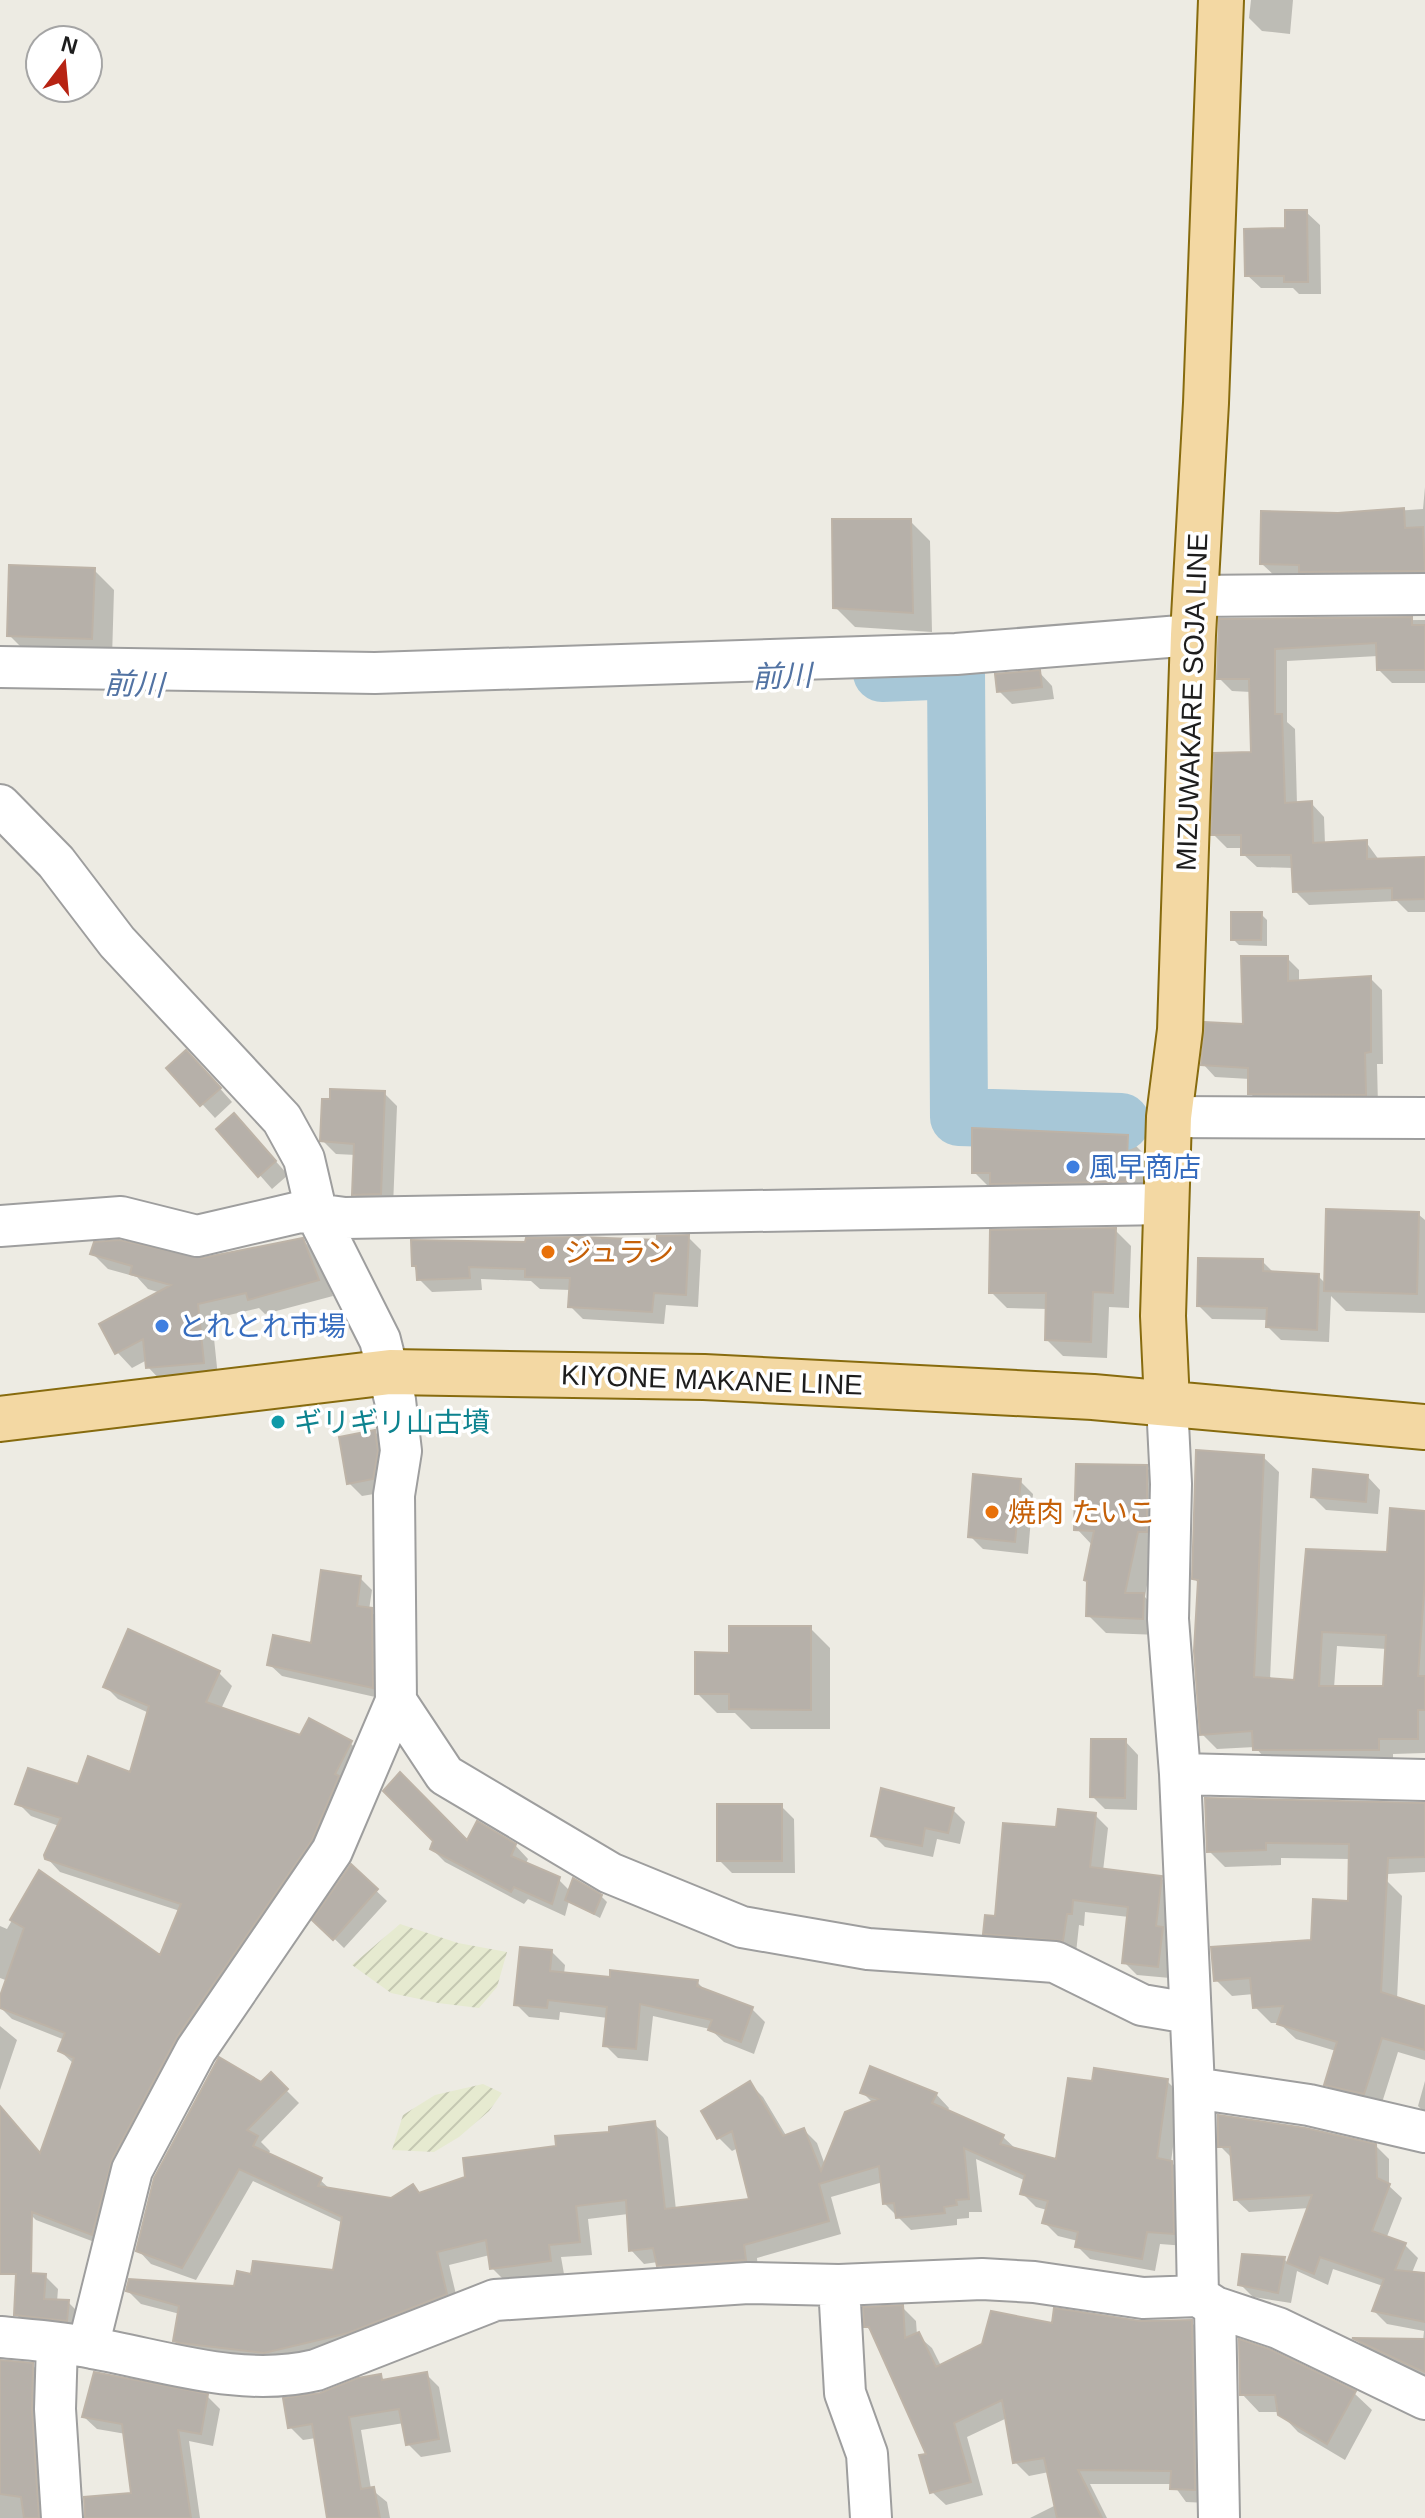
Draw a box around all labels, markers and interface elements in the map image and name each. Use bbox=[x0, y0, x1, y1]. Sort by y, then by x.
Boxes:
north arrow bbox=[24, 24, 104, 104]
text: N bbox=[58, 31, 80, 59]
street label: MIZUWAKARE SOJA LINE bbox=[1171, 532, 1213, 872]
water label: 前川 bbox=[751, 658, 816, 694]
water label: 前川 bbox=[103, 666, 168, 702]
place label: 風早商店 bbox=[1089, 1152, 1201, 1183]
marker: 風早商店 bbox=[1064, 1158, 1082, 1176]
place label: ジュラン bbox=[564, 1237, 674, 1268]
marker: ジュラン bbox=[539, 1243, 557, 1261]
place label: とれとれ市場 bbox=[178, 1311, 346, 1342]
marker: とれとれ市場 bbox=[153, 1317, 171, 1335]
street label: KIYONE MAKANE LINE bbox=[561, 1359, 863, 1401]
place label: ギリギリ山古墳 bbox=[294, 1407, 490, 1438]
marker: ギリギリ山古墳 bbox=[269, 1413, 287, 1431]
place label: 焼肉 たいこ bbox=[1008, 1497, 1156, 1528]
marker: 焼肉 たいこ bbox=[983, 1503, 1001, 1521]

